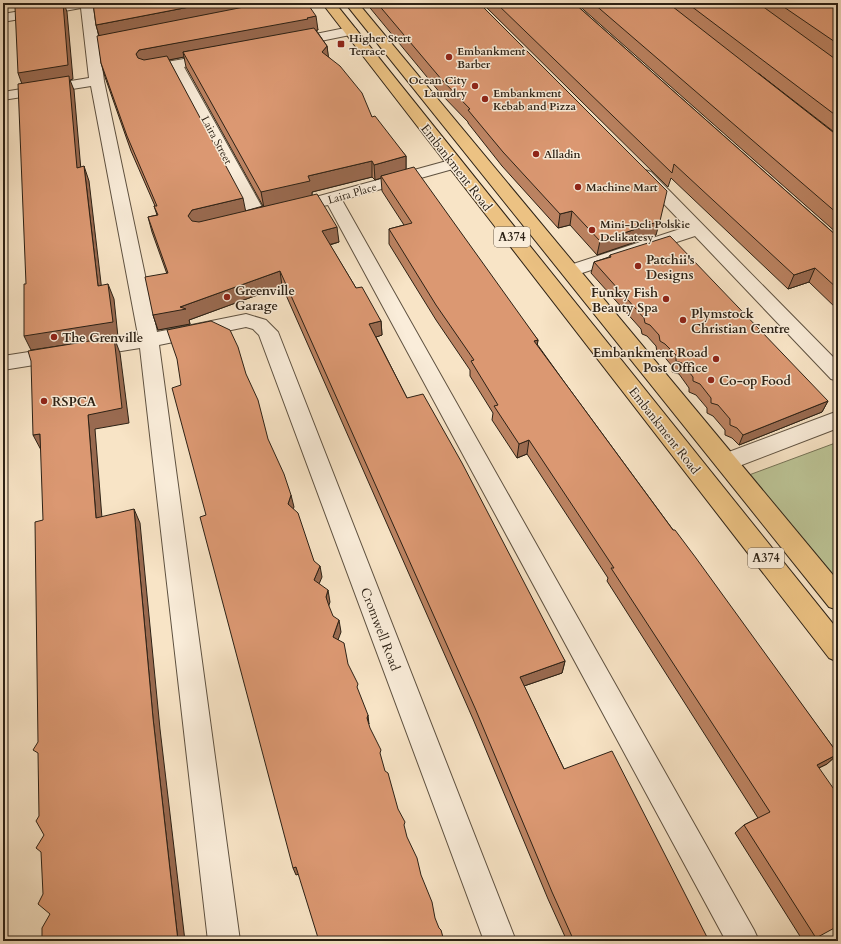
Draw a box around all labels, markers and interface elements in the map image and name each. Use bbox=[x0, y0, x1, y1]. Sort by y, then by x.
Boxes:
place label: Higher Stert Terrace bbox=[349, 31, 411, 59]
marker: Higher Stert Terrace bbox=[336, 39, 346, 49]
place label: Embankment Barber bbox=[457, 44, 526, 72]
marker: Embankment Barber bbox=[444, 52, 454, 62]
place label: Ocean City Laundry bbox=[409, 73, 468, 101]
marker: Ocean City Laundry bbox=[470, 81, 480, 91]
place label: Embankment Kebab and Pizza bbox=[493, 86, 577, 114]
marker: Embankment Kebab and Pizza bbox=[480, 94, 490, 104]
street label: Laira Street bbox=[198, 113, 236, 167]
street label: Embankment Road bbox=[416, 120, 496, 215]
place label: Alladin bbox=[544, 147, 581, 162]
marker: Alladin bbox=[531, 149, 541, 159]
street label: Laira Place bbox=[326, 179, 378, 208]
place label: Machine Mart bbox=[586, 180, 658, 195]
marker: Machine Mart bbox=[573, 182, 583, 192]
place label: Mini-Deli Polskie Delikatesy bbox=[600, 217, 690, 245]
marker: Mini-Deli Polskie Delikatesy bbox=[587, 225, 597, 235]
road number: A374 bbox=[494, 227, 530, 247]
place label: Patchii's Designs bbox=[646, 251, 695, 284]
marker: Patchii's Designs bbox=[633, 261, 643, 271]
place label: Greenville Garage bbox=[235, 282, 295, 315]
place label: Funky Fish Beauty Spa bbox=[591, 284, 659, 317]
marker: Greenville Garage bbox=[222, 292, 232, 302]
marker: Funky Fish Beauty Spa bbox=[661, 294, 671, 304]
place label: Plymstock Christian Centre bbox=[691, 305, 790, 338]
marker: Plymstock Christian Centre bbox=[678, 315, 688, 325]
place label: The Grenville bbox=[62, 329, 143, 347]
marker: The Grenville bbox=[49, 332, 59, 342]
place label: Embankment Road Post Office bbox=[593, 344, 709, 377]
marker: Embankment Road Post Office bbox=[711, 354, 721, 364]
place label: Co-op Food bbox=[719, 372, 791, 390]
marker: Co-op Food bbox=[706, 375, 716, 385]
street label: Embankment Road bbox=[624, 383, 704, 478]
place label: RSPCA bbox=[52, 393, 96, 411]
marker: RSPCA bbox=[39, 396, 49, 406]
road number: A374 bbox=[748, 548, 784, 568]
street label: Cromwell Road bbox=[356, 585, 404, 674]

